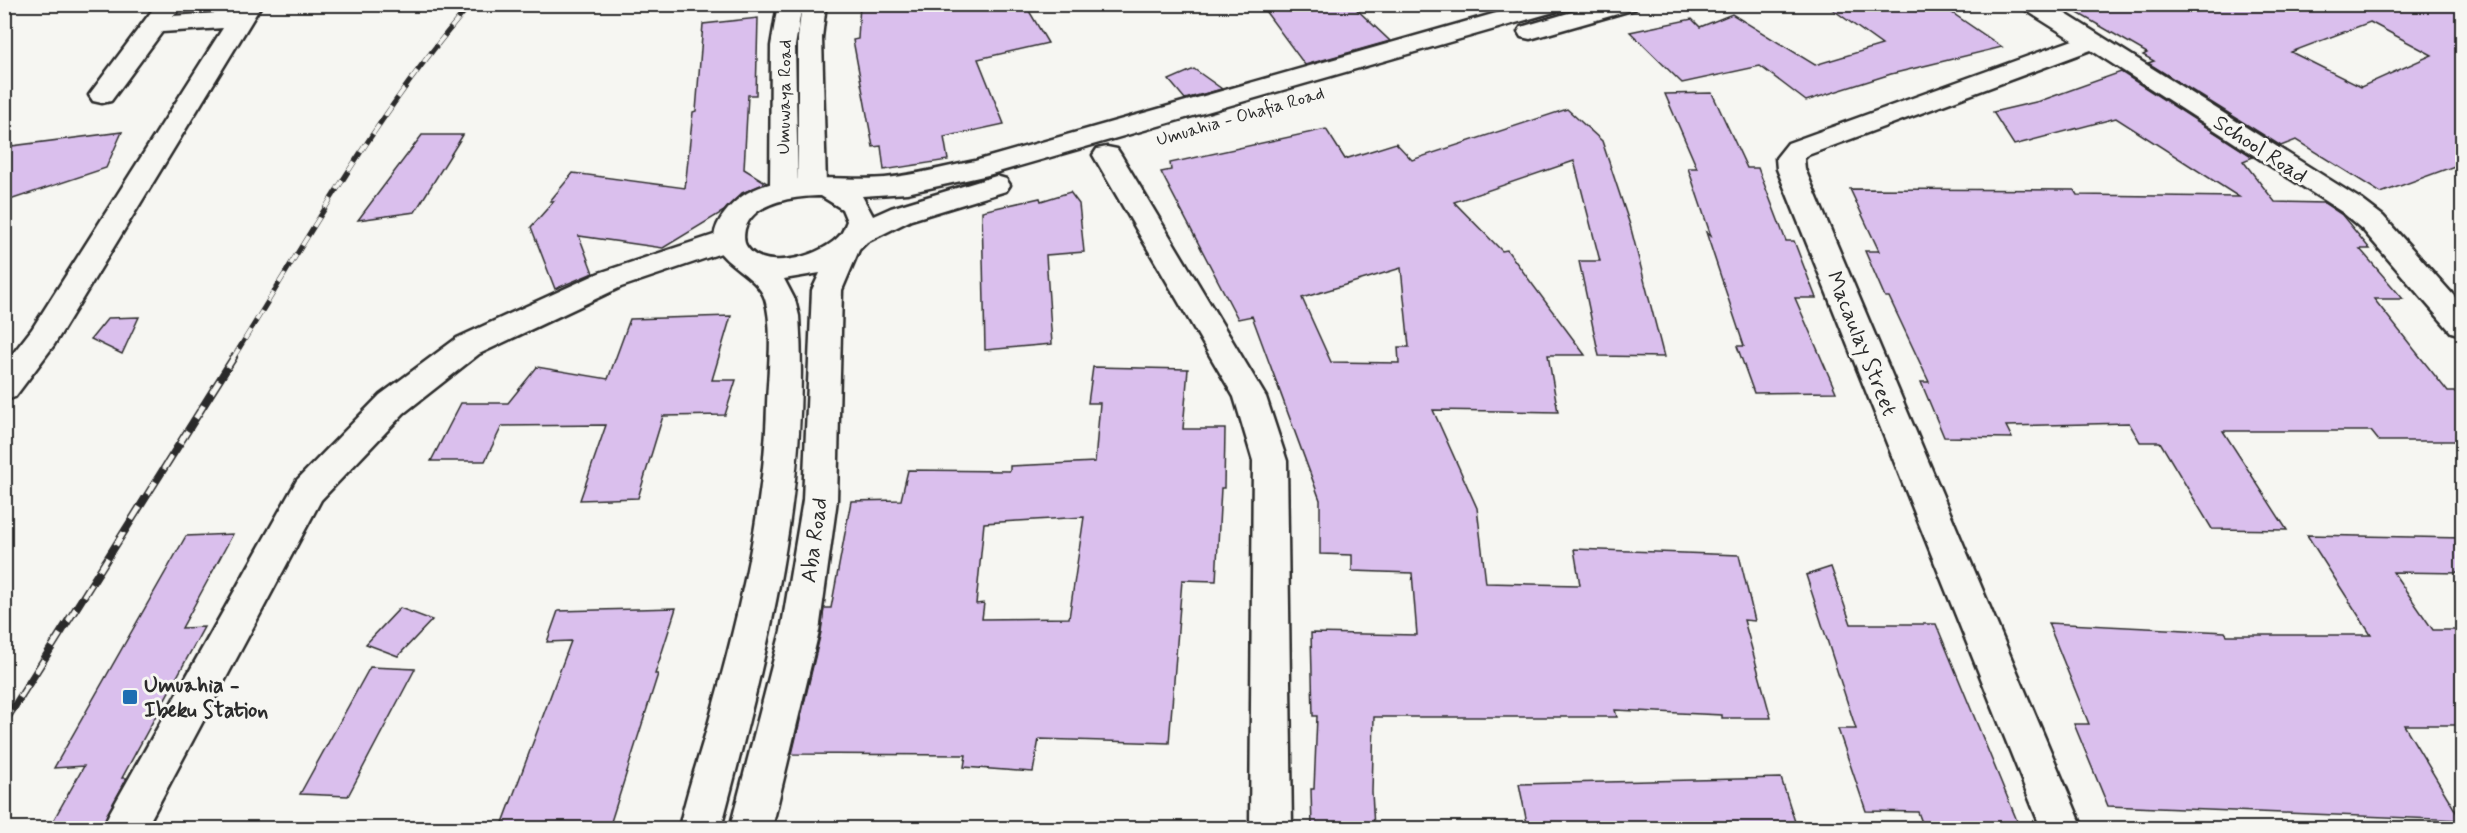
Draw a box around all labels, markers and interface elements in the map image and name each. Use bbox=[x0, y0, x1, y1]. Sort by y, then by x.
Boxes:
street label: Umuwaya Road bbox=[772, 39, 798, 155]
street label: Umuahia - Ohafia Road bbox=[1153, 81, 1327, 152]
street label: School Road bbox=[2208, 109, 2312, 190]
street label: Macaulay Street bbox=[1819, 267, 1903, 420]
street label: Aba Road bbox=[795, 496, 835, 585]
place label: Umuahia - Ibeku Station bbox=[144, 672, 268, 725]
marker: Umuahia - Ibeku Station bbox=[121, 688, 139, 706]

